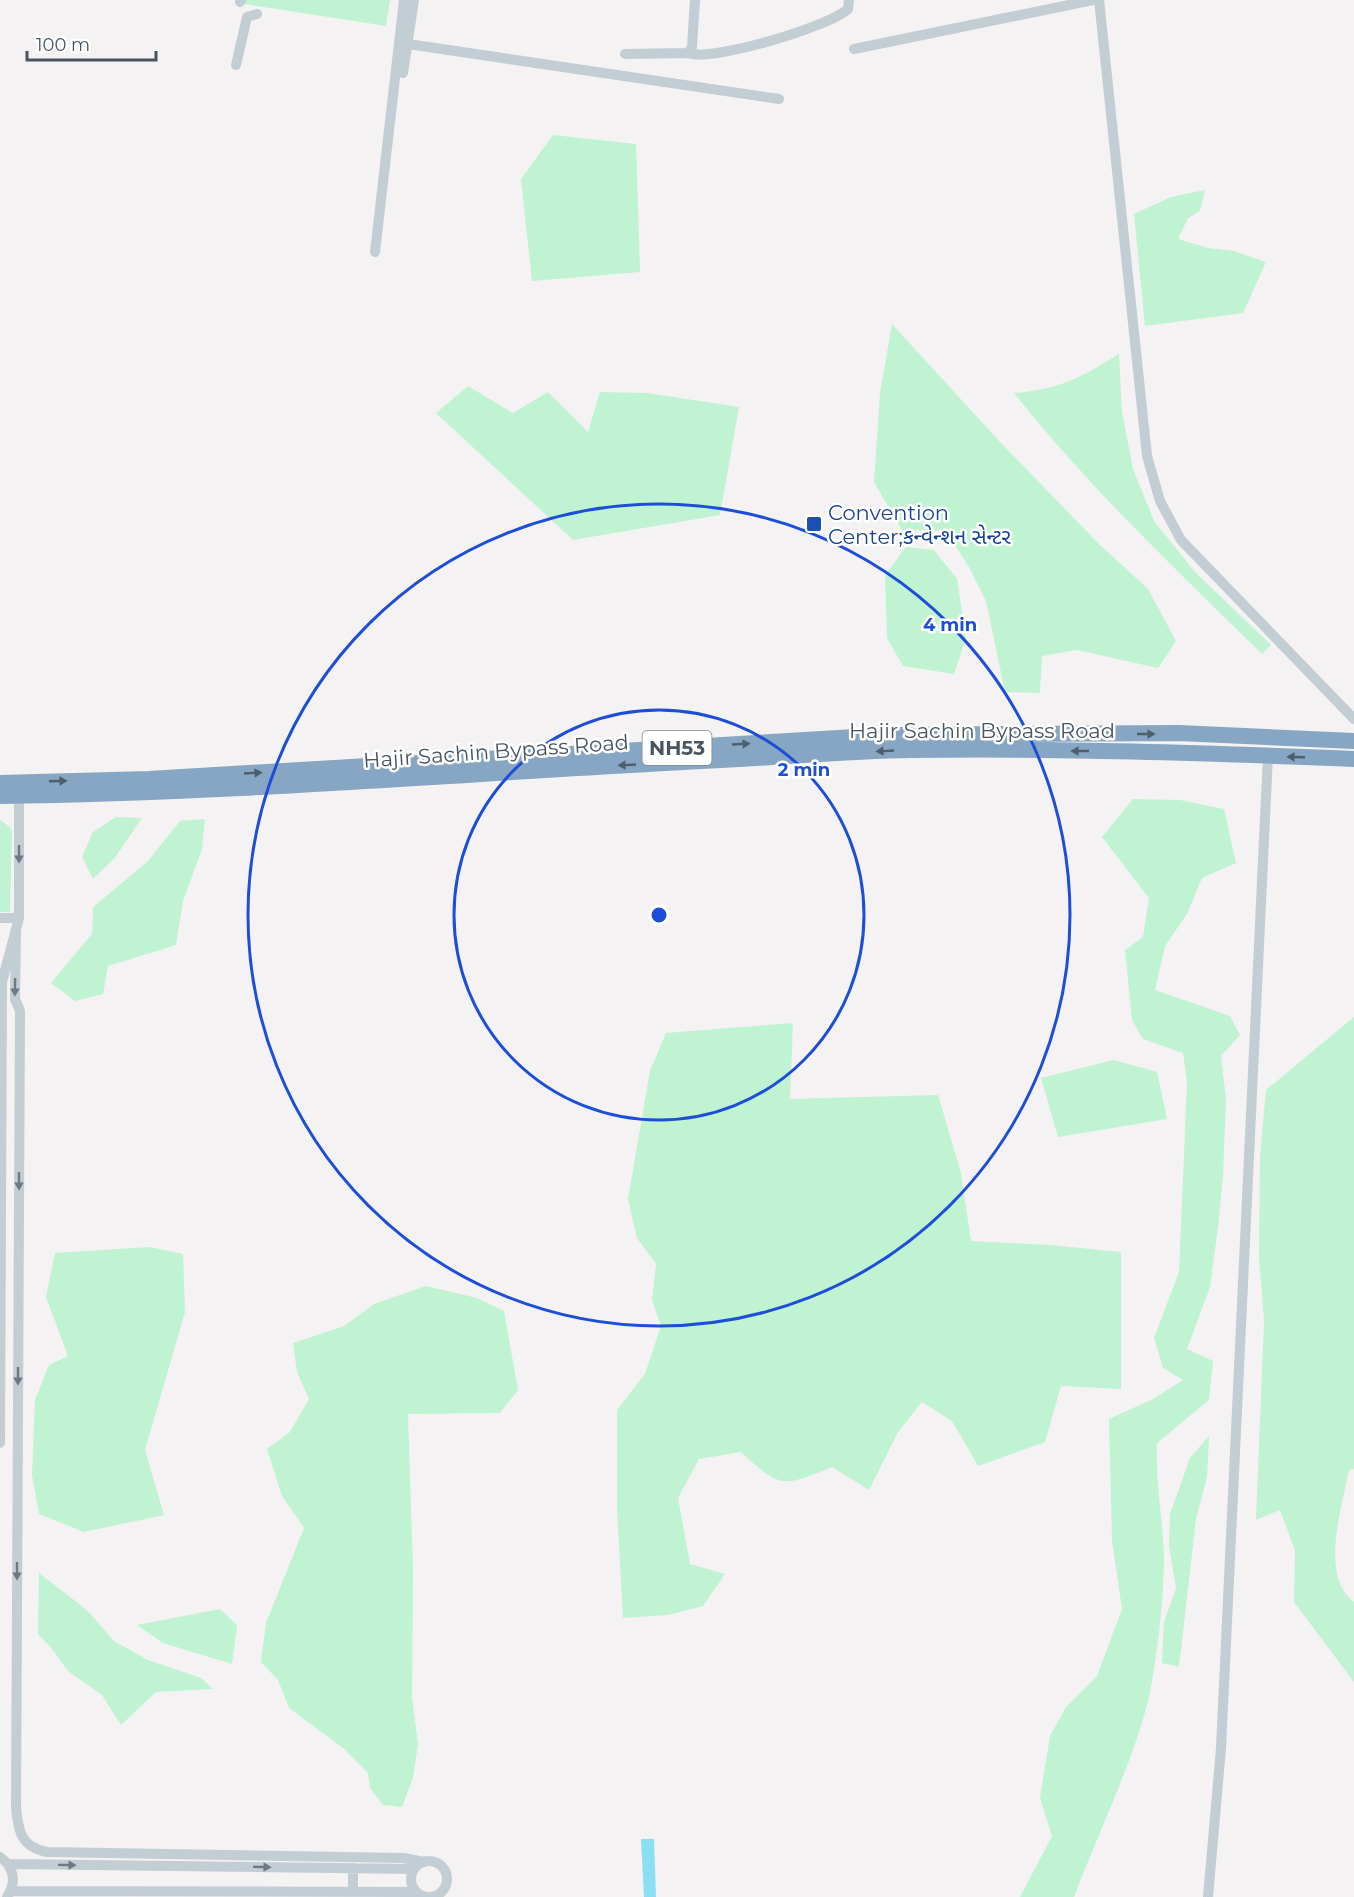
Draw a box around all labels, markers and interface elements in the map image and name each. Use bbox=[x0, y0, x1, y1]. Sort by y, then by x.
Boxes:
scale bar bbox=[27, 24, 156, 62]
text: 100 m bbox=[36, 34, 90, 56]
place label: Convention Center;કન્વેન્શન સેન્ટર bbox=[828, 500, 1012, 549]
marker: Convention Center;કન્વેન્શન સેન્ટર bbox=[805, 515, 823, 533]
text: 4 min bbox=[923, 614, 977, 636]
street label: Hajir Sachin Bypass Road bbox=[849, 718, 1115, 743]
street label: Hajir Sachin Bypass Road bbox=[362, 729, 630, 773]
one-way arrow bbox=[1137, 729, 1156, 739]
road number: NH53 bbox=[642, 731, 712, 765]
one-way arrow bbox=[732, 739, 751, 749]
one-way arrow bbox=[1070, 746, 1089, 756]
one-way arrow bbox=[875, 747, 894, 756]
one-way arrow bbox=[1286, 752, 1305, 762]
text: 2 min bbox=[778, 759, 830, 781]
one-way arrow bbox=[618, 760, 637, 769]
one-way arrow bbox=[244, 768, 263, 777]
one-way arrow bbox=[49, 777, 68, 786]
one-way arrow bbox=[14, 844, 24, 863]
centre of rings bbox=[649, 905, 669, 925]
one-way arrow bbox=[10, 978, 20, 997]
one-way arrow bbox=[14, 1172, 24, 1191]
one-way arrow bbox=[13, 1367, 23, 1386]
one-way arrow bbox=[12, 1562, 22, 1581]
one-way arrow bbox=[58, 1860, 77, 1870]
one-way arrow bbox=[253, 1862, 272, 1872]

